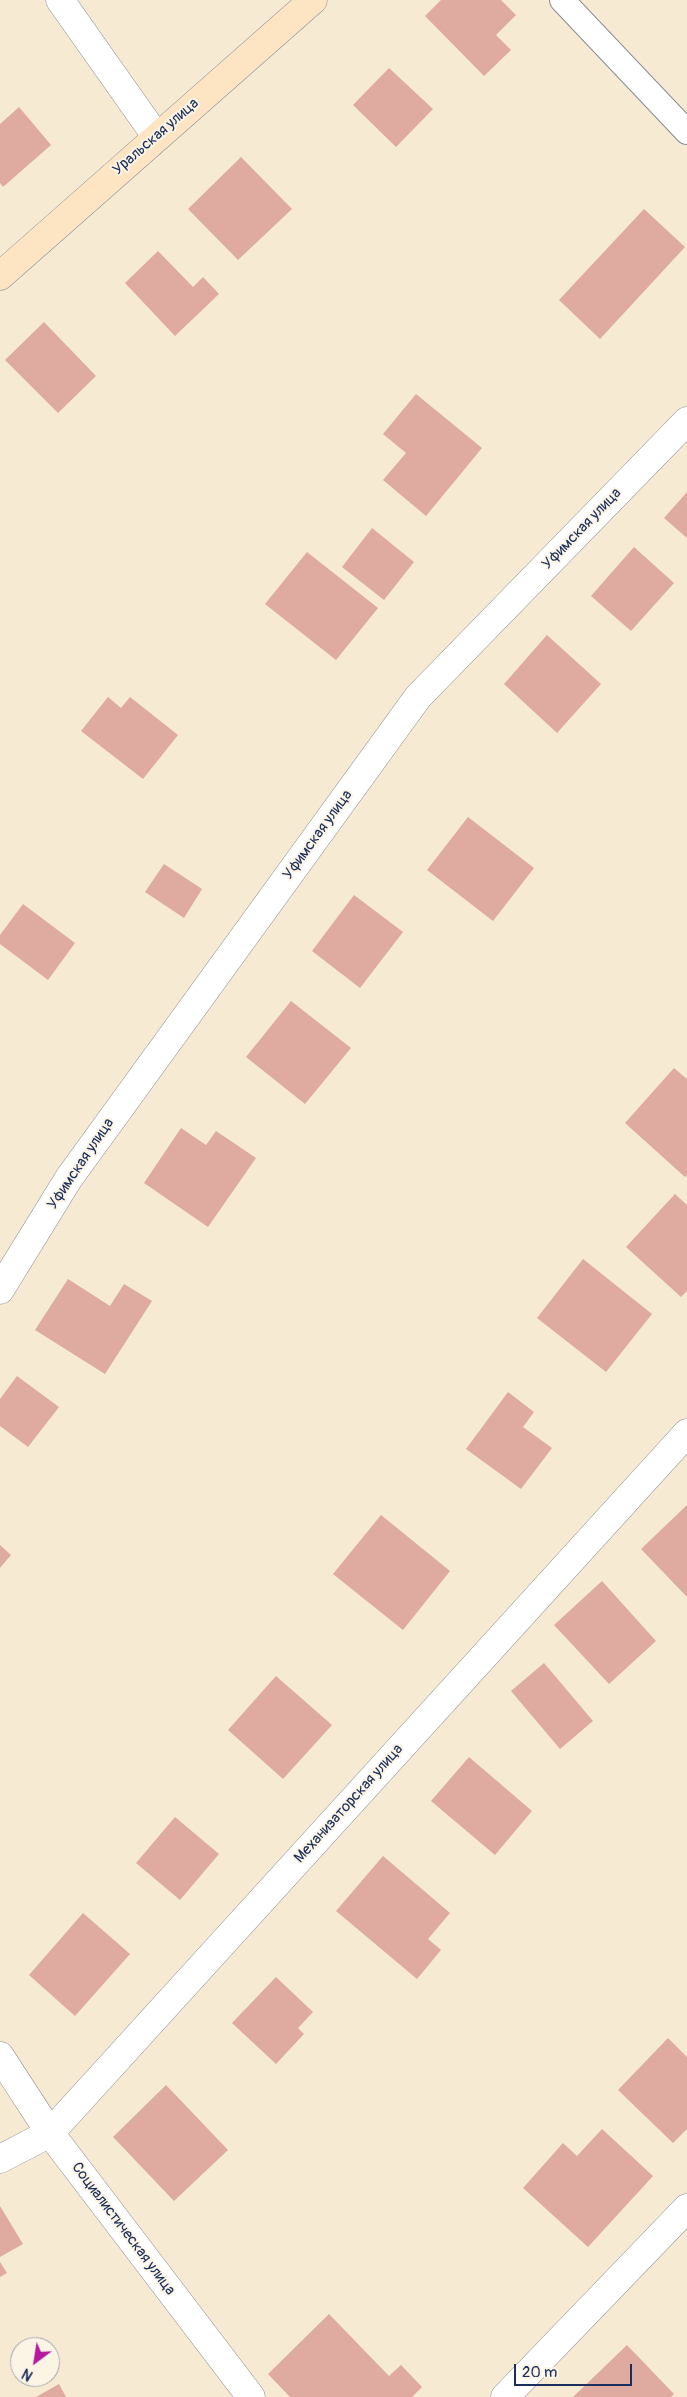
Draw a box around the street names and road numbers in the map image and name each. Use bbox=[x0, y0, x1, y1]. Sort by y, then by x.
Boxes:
street label: Уральская улица bbox=[109, 95, 203, 179]
street label: Уфимская улица bbox=[539, 485, 625, 573]
street label: Уфимская улица bbox=[280, 787, 356, 883]
street label: Уфимская улица bbox=[44, 1115, 118, 1213]
street label: Механизаторская улица bbox=[291, 1741, 407, 1867]
street label: Социалистическая улица bbox=[67, 2159, 179, 2299]

